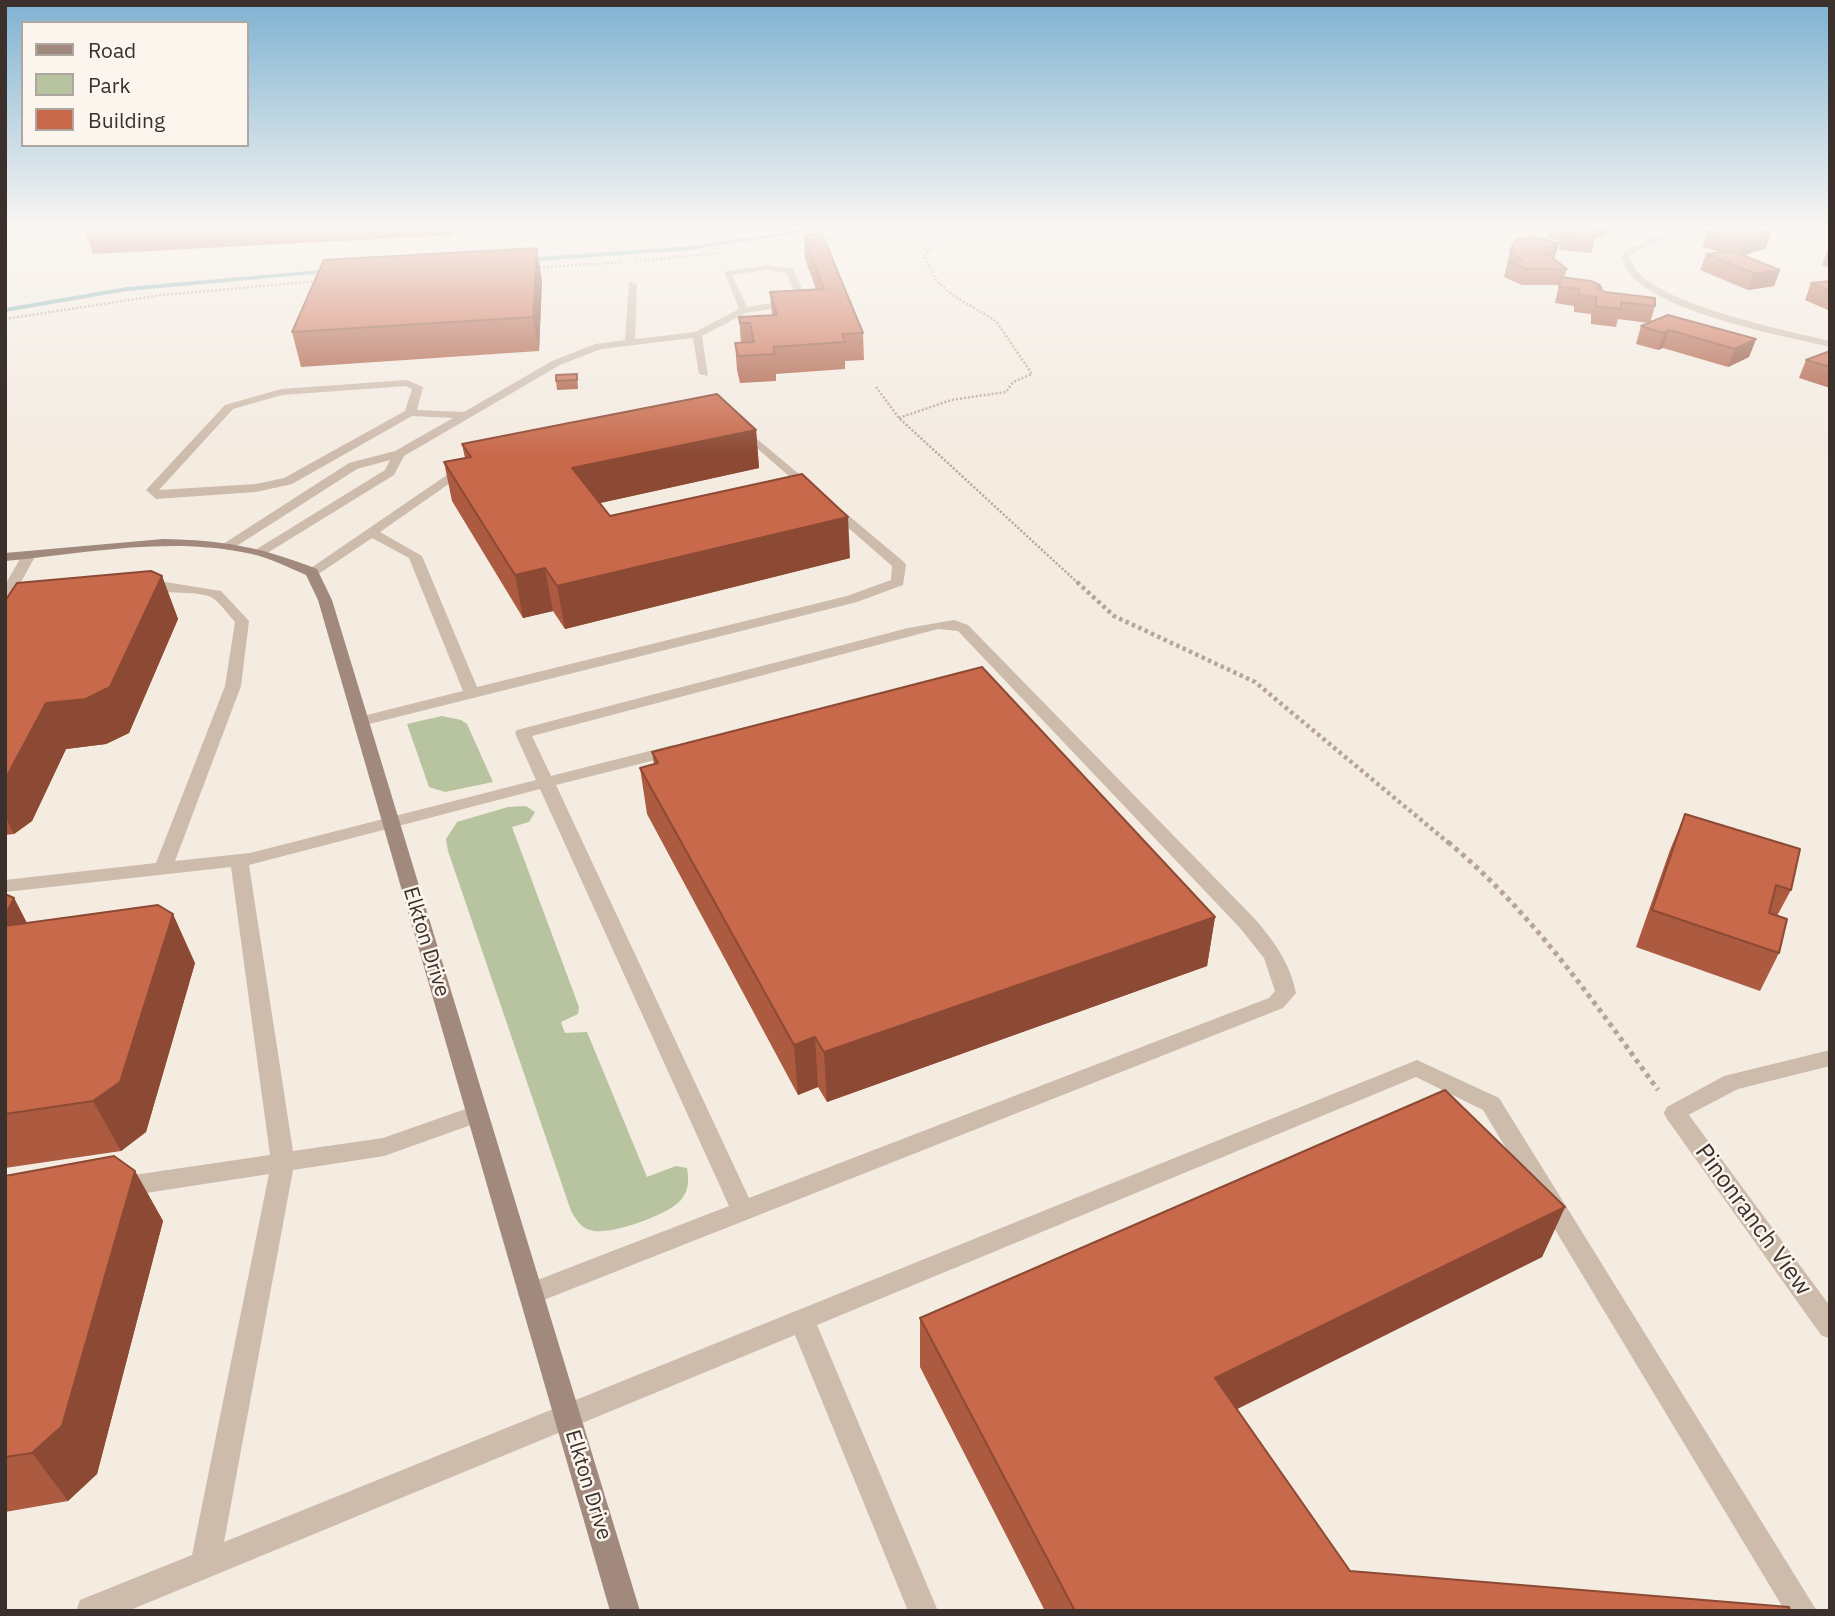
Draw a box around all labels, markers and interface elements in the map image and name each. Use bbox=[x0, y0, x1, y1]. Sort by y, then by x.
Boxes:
legend bbox=[21, 21, 248, 147]
text: Road bbox=[88, 36, 136, 64]
text: Park bbox=[88, 71, 131, 99]
text: Building bbox=[88, 106, 165, 134]
street label: Elkton Drive bbox=[397, 884, 455, 1000]
street label: Pinonranch View bbox=[1688, 1139, 1818, 1301]
street label: Elkton Drive bbox=[559, 1427, 617, 1543]

